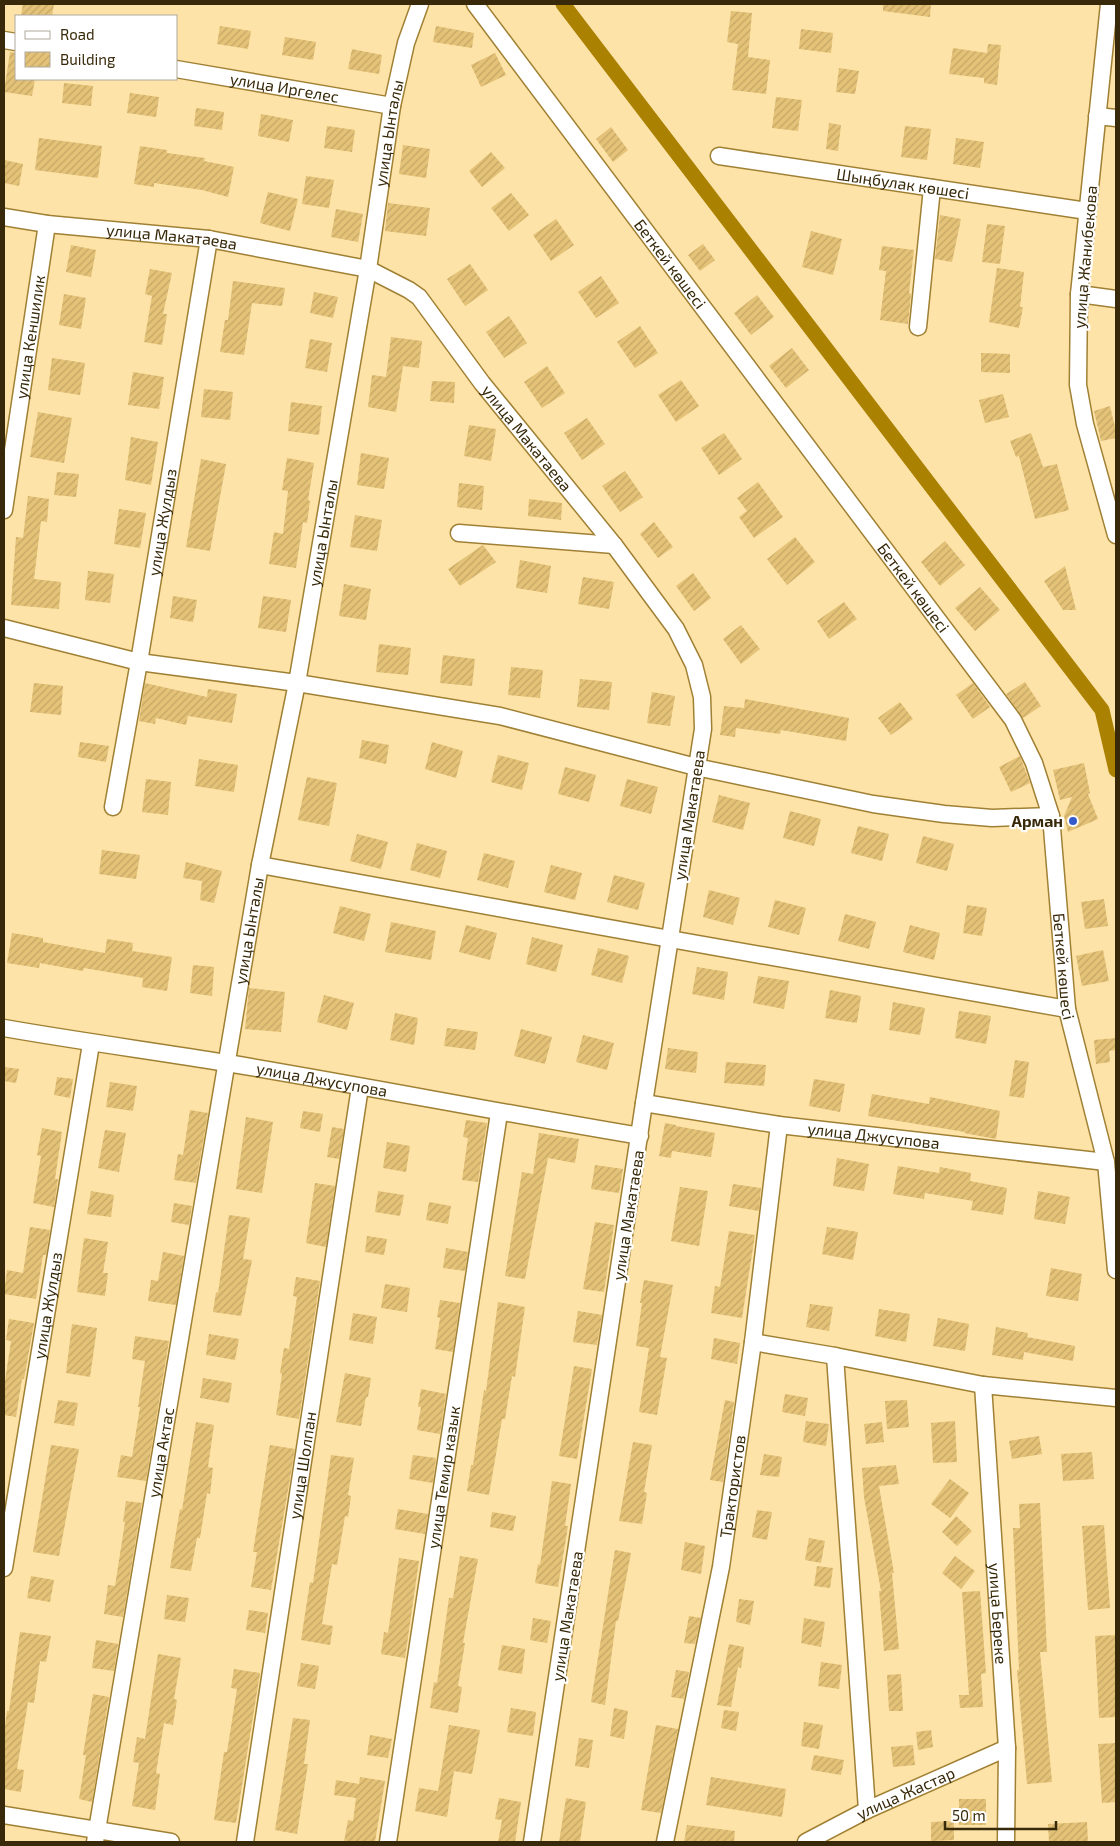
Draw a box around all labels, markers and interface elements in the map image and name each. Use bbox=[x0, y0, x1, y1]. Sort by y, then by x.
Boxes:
legend bbox=[15, 15, 178, 80]
text: Road bbox=[60, 25, 95, 43]
text: Building bbox=[60, 50, 116, 68]
street label: улица Иргелес bbox=[228, 68, 340, 106]
street label: улица Ынталы bbox=[370, 78, 407, 188]
street label: Шыңбулак көшесі bbox=[835, 164, 971, 202]
street label: улица Жанибекова bbox=[1069, 185, 1101, 329]
street label: Беткей көшесі bbox=[631, 215, 710, 312]
street label: улица Макатаева bbox=[105, 220, 239, 253]
street label: улица Кеншилик bbox=[11, 273, 48, 400]
street label: улица Макатаева bbox=[478, 381, 576, 495]
street label: улица Жулдыз bbox=[143, 467, 180, 577]
street label: улица Ынталы bbox=[304, 478, 341, 588]
street label: Беткей көшесі bbox=[874, 539, 954, 636]
street label: улица Макатаева bbox=[669, 748, 709, 882]
place label: Арман bbox=[1011, 811, 1063, 830]
marker: Арман bbox=[1067, 815, 1079, 827]
street label: улица Ынталы bbox=[230, 876, 267, 986]
street label: Беткей көшесі bbox=[1050, 912, 1079, 1022]
street label: улица Джусупова bbox=[255, 1058, 389, 1100]
street label: улица Джусупова bbox=[806, 1118, 941, 1152]
street label: улица Макатаева bbox=[608, 1148, 648, 1282]
street label: улица Жулдыз bbox=[29, 1250, 65, 1361]
street label: улица Темир казык bbox=[423, 1404, 463, 1550]
street label: улица Актас bbox=[143, 1406, 177, 1499]
street label: улица Шолпан bbox=[284, 1410, 319, 1521]
street label: Трактористов bbox=[715, 1434, 749, 1539]
street label: улица Макатаева bbox=[547, 1549, 587, 1683]
street label: улица Береке bbox=[985, 1562, 1011, 1665]
street label: улица Жастар bbox=[853, 1762, 957, 1824]
scale bar bbox=[945, 1798, 1056, 1830]
text: 50 m bbox=[952, 1806, 986, 1824]

